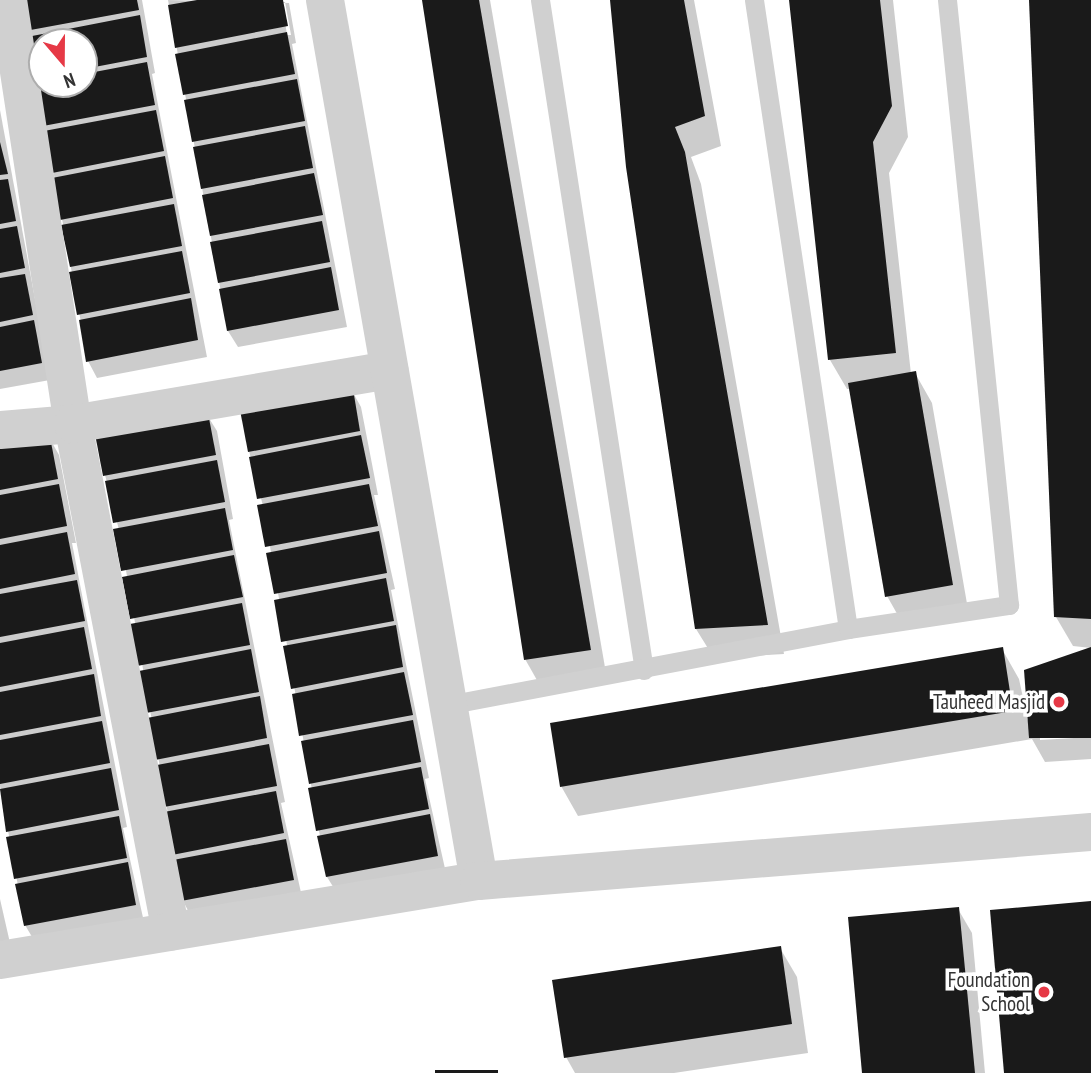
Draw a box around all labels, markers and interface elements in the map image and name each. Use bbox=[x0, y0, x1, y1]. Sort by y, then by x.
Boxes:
north arrow bbox=[28, 28, 98, 98]
text: N bbox=[61, 68, 78, 94]
place label: Tauheed Masjid bbox=[933, 689, 1045, 715]
marker: Tauheed Masjid bbox=[1051, 694, 1067, 710]
place label: Foundation School bbox=[948, 967, 1030, 1017]
marker: Foundation School bbox=[1036, 984, 1052, 1000]

